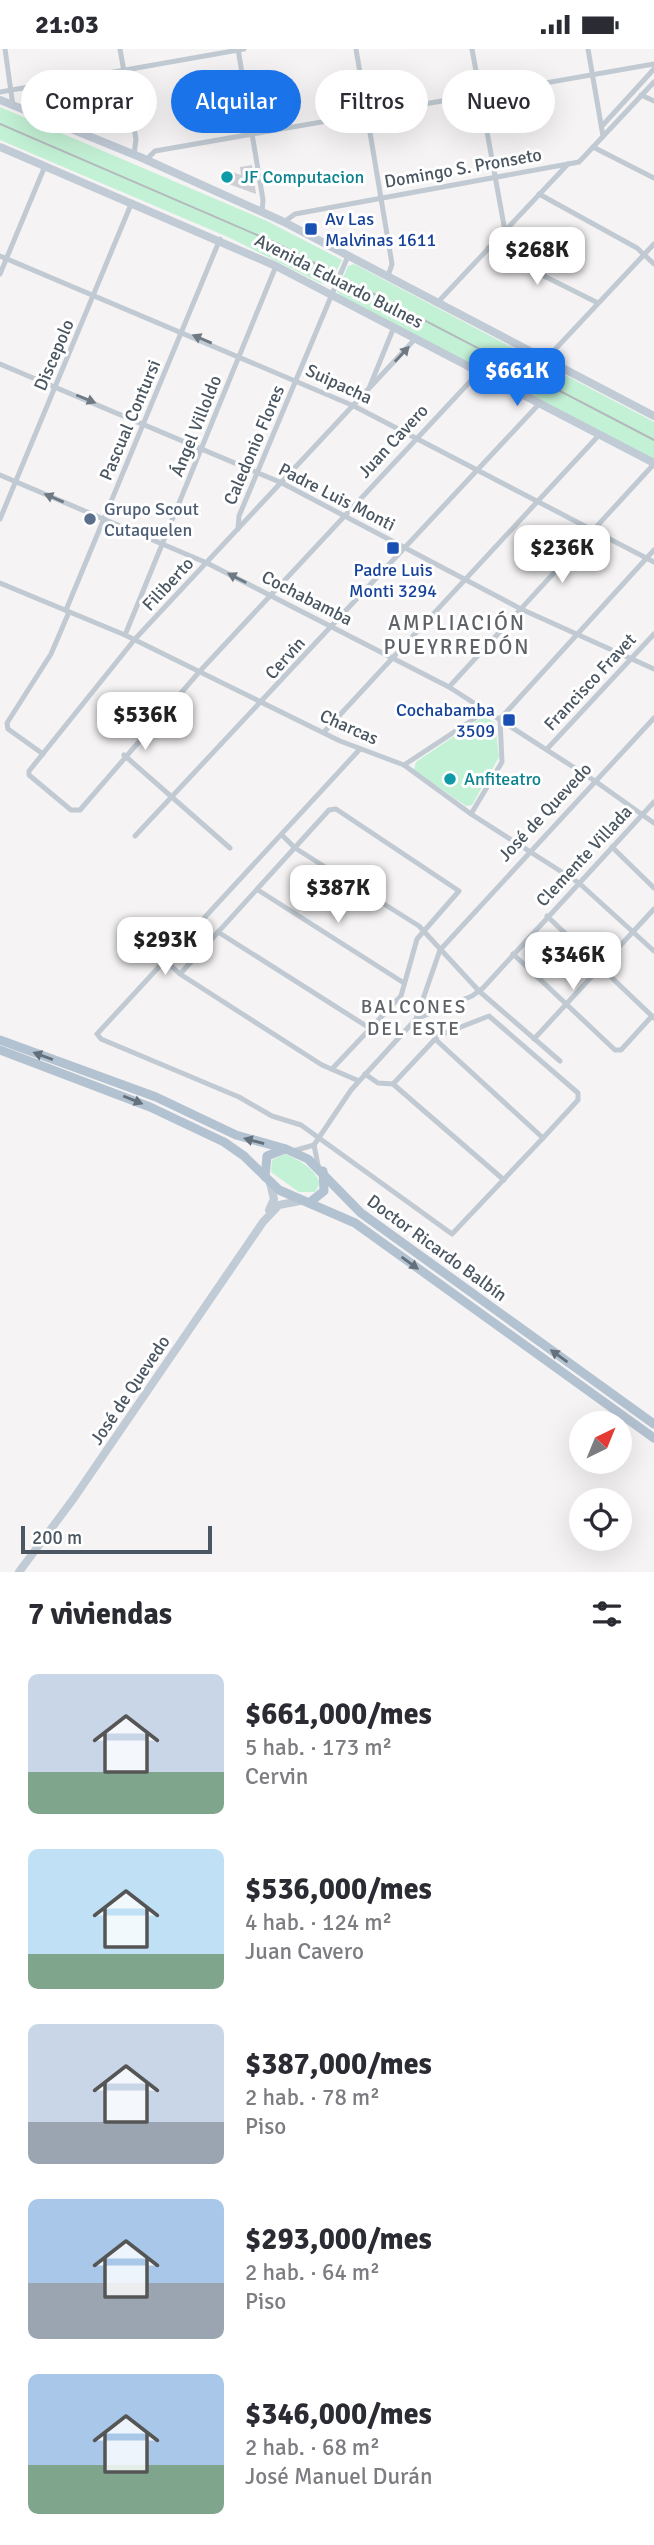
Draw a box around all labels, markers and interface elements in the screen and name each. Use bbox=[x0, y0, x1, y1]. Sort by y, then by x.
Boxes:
text: 21:03 bbox=[35, 9, 99, 41]
chip: Comprar bbox=[21, 70, 157, 133]
chip: Alquilar bbox=[171, 70, 301, 133]
chip: Filtros bbox=[315, 70, 428, 133]
chip: Nuevo bbox=[442, 70, 555, 133]
street label: Domingo S. Pronseto bbox=[383, 143, 543, 193]
place label: JF Computacion bbox=[241, 166, 364, 188]
marker: JF Computacion bbox=[219, 169, 235, 185]
place label: Av Las Malvinas 1611 bbox=[325, 208, 436, 251]
marker: Av Las Malvinas 1611 bbox=[303, 221, 319, 237]
pin: $268K bbox=[488, 227, 586, 287]
street label: Avenida Eduardo Bulnes bbox=[251, 229, 427, 333]
text: $268K bbox=[505, 235, 569, 264]
street label: Discepolo bbox=[29, 316, 79, 394]
one-way arrow bbox=[192, 333, 212, 345]
one-way arrow bbox=[393, 346, 409, 363]
pin: $661K bbox=[468, 349, 566, 408]
street label: Pascual Contursi bbox=[95, 356, 165, 484]
text: $661K bbox=[485, 356, 549, 385]
street label: Suipacha bbox=[302, 359, 376, 409]
street label: Ángel Villoldo bbox=[166, 372, 226, 480]
street label: Caledonio Flores bbox=[219, 382, 289, 508]
one-way arrow bbox=[76, 393, 96, 405]
street label: Juan Cavero bbox=[353, 399, 433, 483]
street label: Padre Luis Monti bbox=[275, 458, 399, 536]
one-way arrow bbox=[44, 492, 65, 503]
place label: Grupo Scout Cutaquelen bbox=[104, 498, 199, 541]
marker: Grupo Scout Cutaquelen bbox=[82, 511, 98, 527]
pin: $236K bbox=[513, 525, 611, 585]
text: $236K bbox=[530, 533, 594, 562]
marker: Padre Luis Monti 3294 bbox=[385, 540, 401, 556]
street label: Filiberto bbox=[138, 553, 198, 615]
place label: Padre Luis Monti 3294 bbox=[349, 559, 437, 602]
street label: Cochabamba bbox=[258, 566, 356, 630]
one-way arrow bbox=[227, 572, 247, 583]
district label: AMPLIACIÓN PUEYRREDÓN bbox=[383, 610, 531, 660]
street label: Francisco Fravet bbox=[539, 629, 641, 735]
street label: Cervin bbox=[260, 632, 310, 684]
pin: $536K bbox=[96, 693, 194, 752]
place label: Cochabamba 3509 bbox=[396, 699, 495, 742]
text: $536K bbox=[113, 700, 177, 729]
street label: Charcas bbox=[316, 704, 382, 750]
marker: Cochabamba 3509 bbox=[501, 712, 517, 728]
street label: José de Quevedo bbox=[494, 758, 596, 866]
place label: Anfiteatro bbox=[464, 768, 541, 790]
marker: Anfiteatro bbox=[442, 771, 458, 787]
street label: Clemente Villada bbox=[531, 801, 637, 911]
pin: $387K bbox=[289, 865, 387, 925]
text: $387K bbox=[306, 873, 370, 902]
pin: $293K bbox=[116, 918, 214, 977]
text: $293K bbox=[133, 925, 197, 954]
pin: $346K bbox=[524, 933, 622, 992]
text: $346K bbox=[541, 940, 605, 969]
district label: BALCONES DEL ESTE bbox=[361, 995, 467, 1041]
one-way arrow bbox=[33, 1050, 54, 1061]
one-way arrow bbox=[122, 1095, 143, 1106]
one-way arrow bbox=[243, 1135, 265, 1146]
street label: Doctor Ricardo Balbín bbox=[363, 1190, 511, 1306]
one-way arrow bbox=[401, 1256, 419, 1270]
street label: José de Quevedo bbox=[85, 1331, 175, 1449]
one-way arrow bbox=[550, 1349, 568, 1363]
north arrow bbox=[569, 1411, 632, 1473]
map controls bbox=[569, 1411, 632, 1551]
button: locate bbox=[569, 1488, 632, 1551]
scale bar bbox=[21, 1523, 212, 1555]
text: 200 m bbox=[32, 1526, 82, 1550]
icon: filters bbox=[588, 1595, 626, 1633]
text: 7 viviendas bbox=[28, 1596, 172, 1633]
text: $661,000/mes bbox=[245, 1696, 432, 1733]
icon: home bbox=[84, 1702, 168, 1786]
text: 5 hab. · 173 m² bbox=[245, 1733, 392, 1762]
text: Cervin bbox=[245, 1762, 308, 1791]
text: $536,000/mes bbox=[245, 1871, 432, 1908]
icon: home bbox=[84, 1877, 168, 1961]
text: 4 hab. · 124 m² bbox=[245, 1908, 392, 1937]
text: Juan Cavero bbox=[245, 1937, 364, 1966]
text: $387,000/mes bbox=[245, 2046, 432, 2083]
icon: home bbox=[84, 2052, 168, 2136]
text: 2 hab. · 78 m² bbox=[245, 2083, 380, 2112]
text: Piso bbox=[245, 2112, 286, 2141]
text: $293,000/mes bbox=[245, 2221, 432, 2258]
icon: home bbox=[84, 2227, 168, 2311]
text: 2 hab. · 64 m² bbox=[245, 2258, 380, 2287]
text: Piso bbox=[245, 2287, 286, 2316]
text: $346,000/mes bbox=[245, 2396, 432, 2433]
icon: home bbox=[84, 2402, 168, 2486]
text: 2 hab. · 68 m² bbox=[245, 2433, 380, 2462]
text: José Manuel Durán bbox=[245, 2462, 433, 2491]

